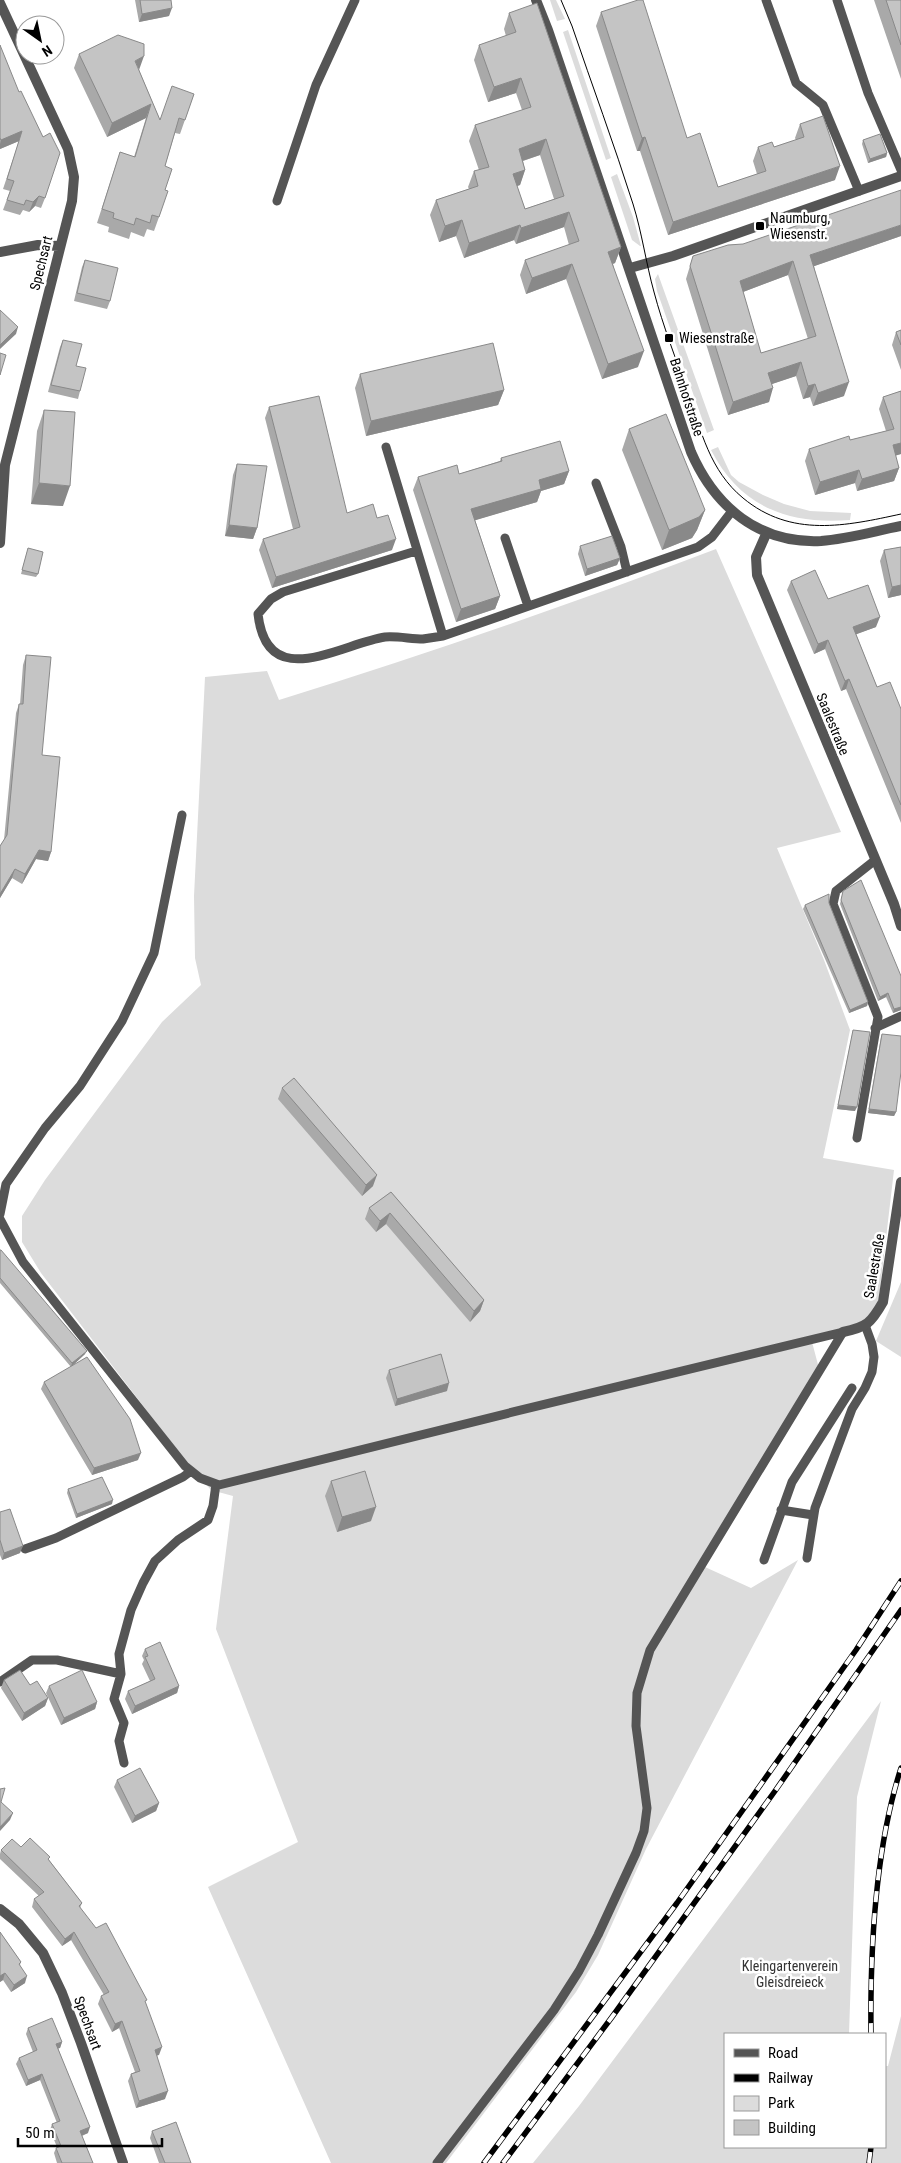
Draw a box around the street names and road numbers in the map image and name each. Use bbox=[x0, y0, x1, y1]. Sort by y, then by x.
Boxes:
street label: Spechsart bbox=[26, 234, 56, 292]
street label: Bahnhofstraße bbox=[667, 356, 707, 438]
street label: Saalestraße bbox=[813, 691, 853, 758]
street label: Saalestraße bbox=[860, 1232, 888, 1300]
street label: Spechsart bbox=[71, 1994, 105, 2052]

